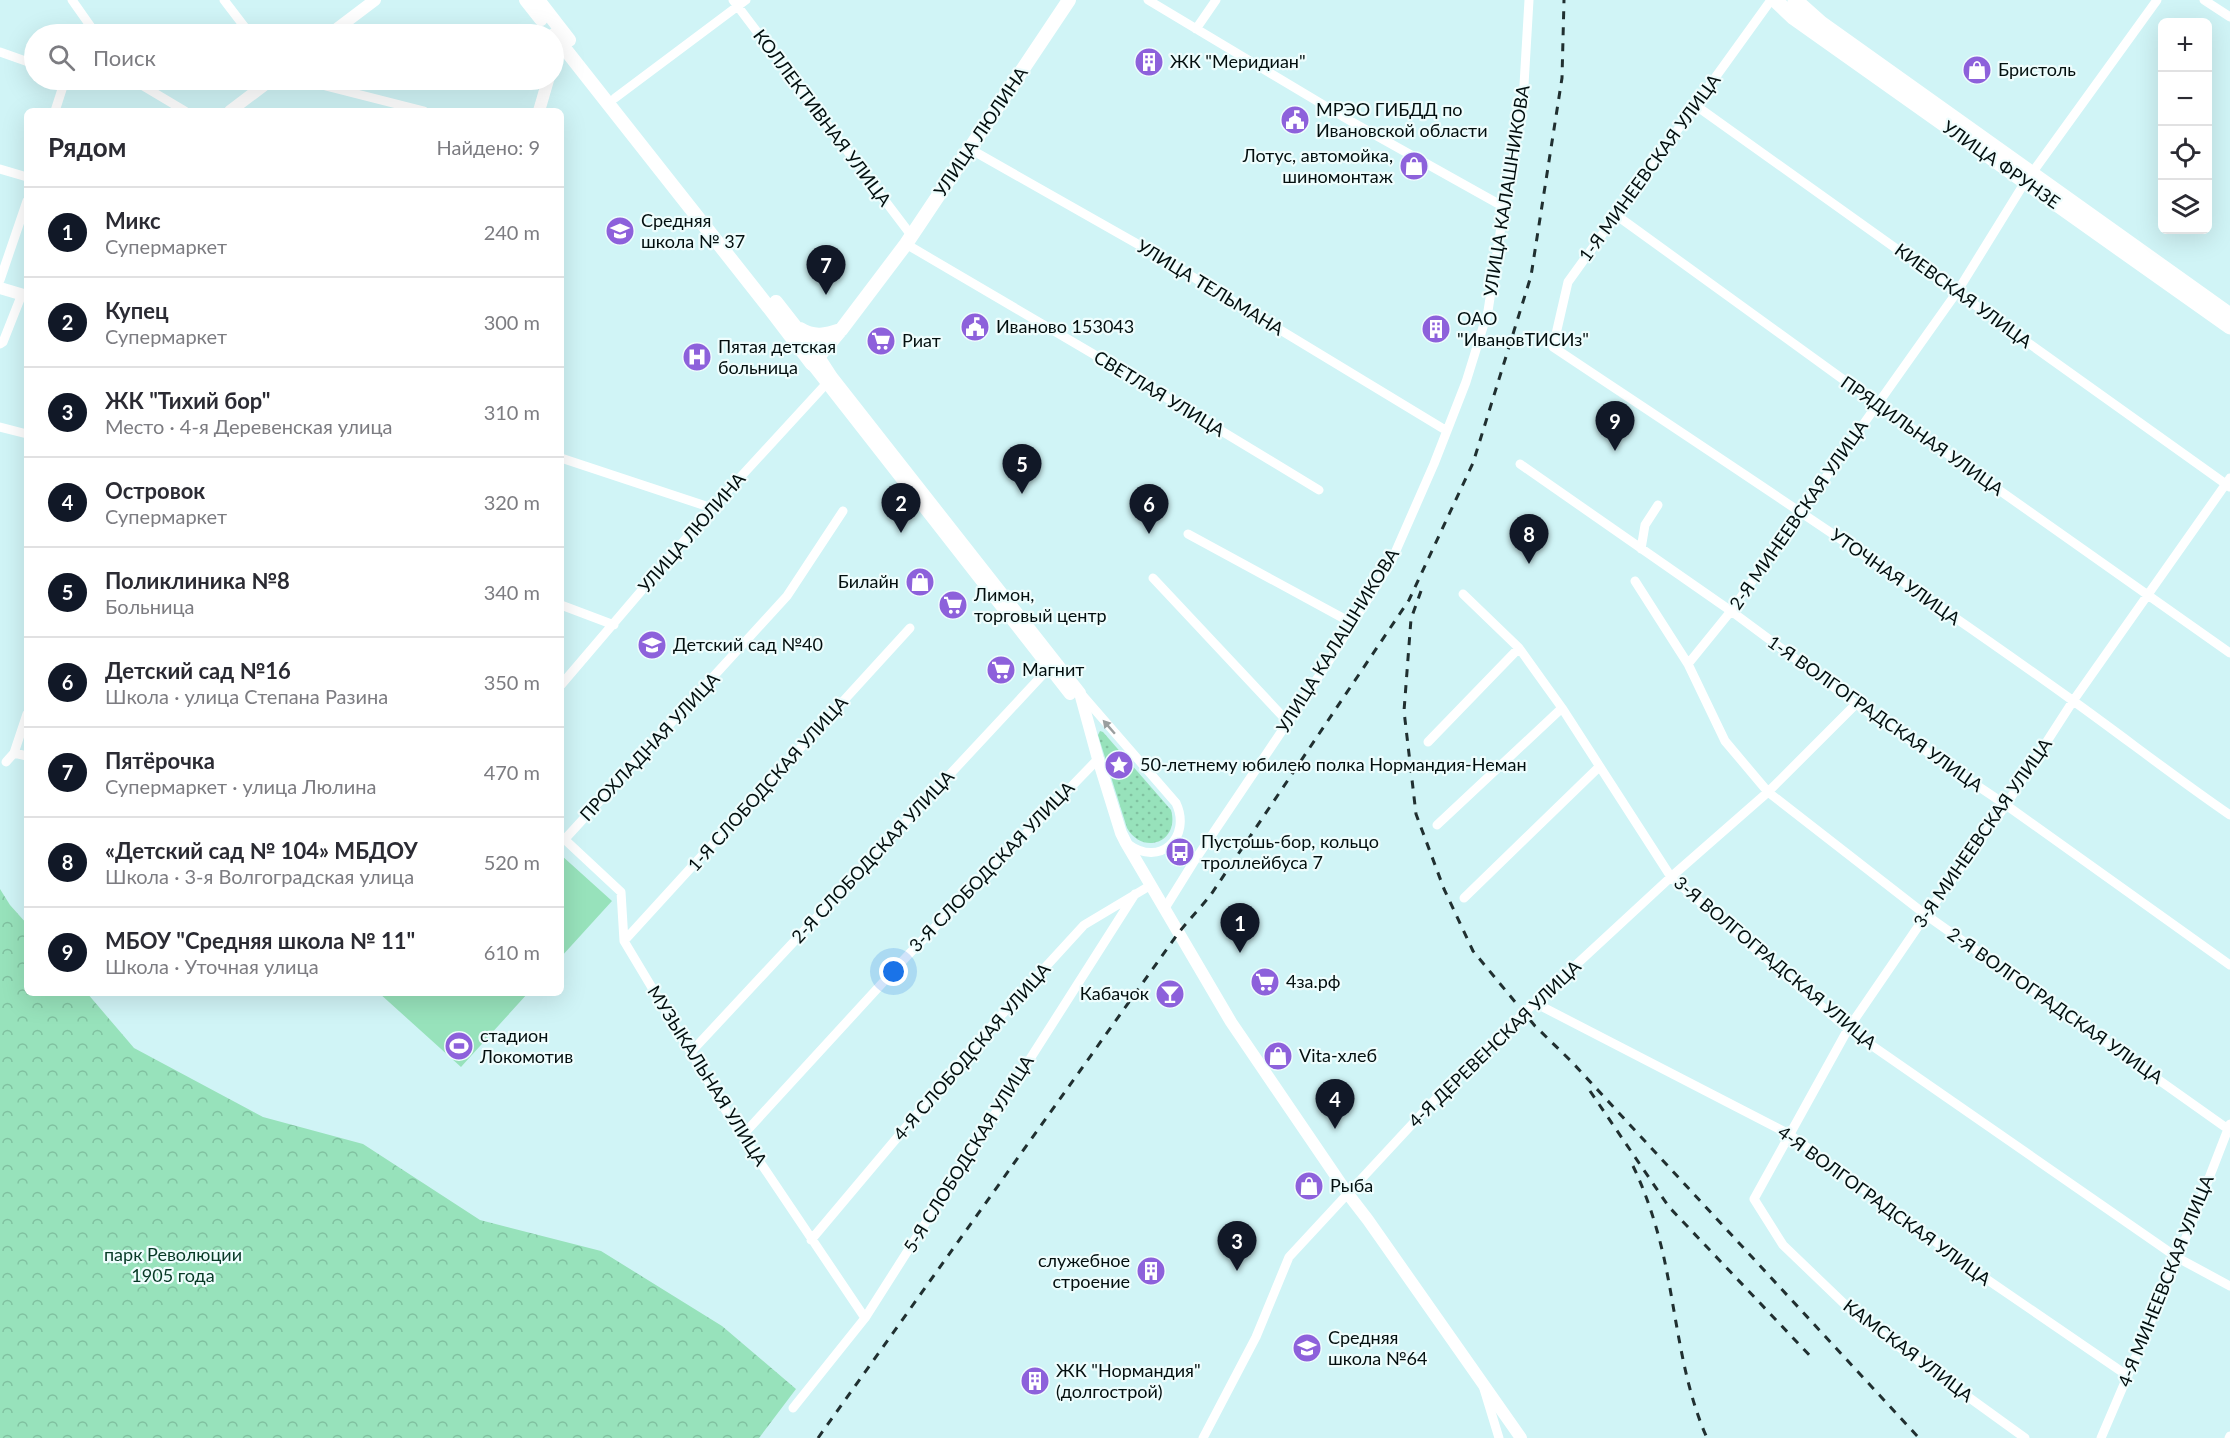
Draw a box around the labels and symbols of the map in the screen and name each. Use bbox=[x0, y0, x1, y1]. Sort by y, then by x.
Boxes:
street label: КОЛЛЕКТИВНАЯ УЛИЦА bbox=[749, 25, 897, 211]
building icon: ЖК "Меридиан" bbox=[1133, 46, 1165, 78]
place label: ЖК "Меридиан" bbox=[1170, 50, 1306, 72]
shop icon: Бристоль bbox=[1961, 54, 1993, 86]
place label: Бристоль bbox=[1998, 58, 2076, 80]
street label: УЛИЦА ЛЮЛИНА bbox=[929, 62, 1032, 201]
street label: 1-Я МИНЕЕВСКАЯ УЛИЦА bbox=[1574, 69, 1725, 265]
street label: УЛИЦА КАЛАШНИКОВА bbox=[1478, 83, 1534, 298]
place label: МРЭО ГИБДД по Ивановской области bbox=[1316, 98, 1488, 141]
public building icon: МРЭО ГИБДД по Ивановской области bbox=[1279, 104, 1311, 136]
street label: УЛИЦА ФРУНЗЕ bbox=[1939, 115, 2065, 213]
place label: Лотус, автомойка, шиномонтаж bbox=[1242, 144, 1393, 187]
shop icon: Лотус, автомойка, шиномонтаж bbox=[1398, 150, 1430, 182]
place label: Средняя школа № 37 bbox=[641, 209, 745, 252]
school or university icon: Средняя школа № 37 bbox=[604, 215, 636, 247]
street label: УЛИЦА ТЕЛЬМАНА bbox=[1133, 235, 1289, 340]
street label: КИЕВСКАЯ УЛИЦА bbox=[1891, 238, 2037, 353]
pin: 7 bbox=[806, 246, 846, 295]
place label: ОАО "ИвановТИСИз" bbox=[1457, 307, 1589, 350]
public building icon: Иваново 153043 bbox=[959, 311, 991, 343]
building icon: ОАО "ИвановТИСИз" bbox=[1420, 313, 1452, 345]
place label: Иваново 153043 bbox=[996, 315, 1134, 337]
supermarket icon: Риат bbox=[865, 325, 897, 357]
place label: Риат bbox=[902, 329, 941, 351]
place label: Пятая детская больница bbox=[718, 335, 836, 378]
hospital icon: Пятая детская больница bbox=[681, 341, 713, 373]
street label: СВЕТЛАЯ УЛИЦА bbox=[1090, 345, 1230, 441]
street label: ПРЯДИЛЬНАЯ УЛИЦА bbox=[1837, 371, 2009, 500]
pin: 9 bbox=[1596, 402, 1634, 451]
street label: 2-Я МИНЕЕВСКАЯ УЛИЦА bbox=[1724, 415, 1873, 613]
pin: 5 bbox=[1002, 444, 1042, 494]
street label: УЛИЦА ЛЮЛИНА bbox=[633, 467, 750, 597]
pin: 2 bbox=[882, 484, 920, 533]
pin: 6 bbox=[1130, 484, 1168, 534]
pin: 8 bbox=[1510, 514, 1549, 564]
street label: УТОЧНАЯ УЛИЦА bbox=[1826, 523, 1965, 630]
street label: УЛИЦА КАЛАШНИКОВА bbox=[1271, 543, 1404, 737]
shop icon: Билайн bbox=[904, 566, 936, 598]
place label: Билайн bbox=[838, 570, 899, 592]
place label: Лимон, торговый центр bbox=[973, 583, 1107, 626]
supermarket icon: Лимон, торговый центр bbox=[937, 589, 969, 621]
school or university icon: Детский сад №40 bbox=[636, 629, 668, 661]
street label: 1-Я ВОЛГОГРАДСКАЯ УЛИЦА bbox=[1764, 630, 1988, 797]
place label: Детский сад №40 bbox=[673, 633, 823, 655]
supermarket icon: Магнит bbox=[985, 654, 1017, 686]
place label: Магнит bbox=[1022, 658, 1084, 680]
street label: ПРОХЛАДНАЯ УЛИЦА bbox=[575, 667, 724, 825]
street label: 1-Я СЛОБОДСКАЯ УЛИЦА bbox=[683, 691, 852, 875]
one-way arrow bbox=[1103, 720, 1116, 735]
street label: 3-Я МИНЕЕВСКАЯ УЛИЦА bbox=[1908, 733, 2057, 931]
place icon: 50-летнему юбилею полка Нормандия-Неман bbox=[1103, 749, 1135, 781]
place label: 50-летнему юбилею полка Нормандия-Неман bbox=[1140, 753, 1527, 775]
street label: 2-Я СЛОБОДСКАЯ УЛИЦА bbox=[786, 765, 959, 947]
street label: 3-Я СЛОБОДСКАЯ УЛИЦА bbox=[904, 776, 1079, 956]
place label: Пустошь-бор, кольцо троллейбуса 7 bbox=[1201, 830, 1379, 873]
bus stop icon: Пустошь-бор, кольцо троллейбуса 7 bbox=[1164, 836, 1196, 868]
street label: 3-Я ВОЛГОГРАДСКАЯ УЛИЦА bbox=[1670, 871, 1882, 1054]
pin: 1 bbox=[1220, 904, 1260, 953]
street label: 2-Я ВОЛГОГРАДСКАЯ УЛИЦА bbox=[1944, 922, 2168, 1089]
street label: 4-Я ДЕРЕВЕНСКАЯ УЛИЦА bbox=[1403, 954, 1586, 1132]
your location bbox=[879, 957, 908, 986]
street label: 4-Я СЛОБОДСКАЯ УЛИЦА bbox=[888, 957, 1055, 1145]
supermarket icon: 4за.рф bbox=[1249, 966, 1281, 998]
place label: 4за.рф bbox=[1286, 970, 1341, 992]
bar icon: Кабачок bbox=[1154, 978, 1186, 1010]
street label: МУЗЫКАЛЬНАЯ УЛИЦА bbox=[643, 981, 773, 1170]
place label: Кабачок bbox=[1080, 982, 1150, 1004]
place label: стадион Локомотив bbox=[479, 1024, 573, 1067]
sports icon: стадион Локомотив bbox=[443, 1030, 475, 1062]
shop icon: Vita-хлеб bbox=[1262, 1040, 1294, 1072]
place label: Vita-хлеб bbox=[1299, 1044, 1377, 1066]
street label: 5-Я СЛОБОДСКАЯ УЛИЦА bbox=[898, 1050, 1038, 1256]
pin: 4 bbox=[1316, 1080, 1354, 1129]
street label: 4-Я ВОЛГОГРАДСКАЯ УЛИЦА bbox=[1774, 1121, 1996, 1290]
shop icon: Рыба bbox=[1293, 1170, 1325, 1202]
street label: 4-Я МИНЕЕВСКАЯ УЛИЦА bbox=[2112, 1171, 2218, 1390]
place label: Рыба bbox=[1330, 1174, 1373, 1196]
pin: 3 bbox=[1218, 1222, 1256, 1271]
park label: парк Революции 1905 года bbox=[104, 1243, 242, 1286]
place label: служебное строение bbox=[1038, 1249, 1130, 1292]
building icon: служебное строение bbox=[1135, 1255, 1167, 1287]
street label: КАМСКАЯ УЛИЦА bbox=[1839, 1294, 1979, 1407]
place label: Средняя школа №64 bbox=[1328, 1326, 1428, 1369]
school or university icon: Средняя школа №64 bbox=[1291, 1332, 1323, 1364]
place label: ЖК "Нормандия" (долгострой) bbox=[1056, 1359, 1201, 1402]
building icon: ЖК "Нормандия" (долгострой) bbox=[1019, 1365, 1051, 1397]

